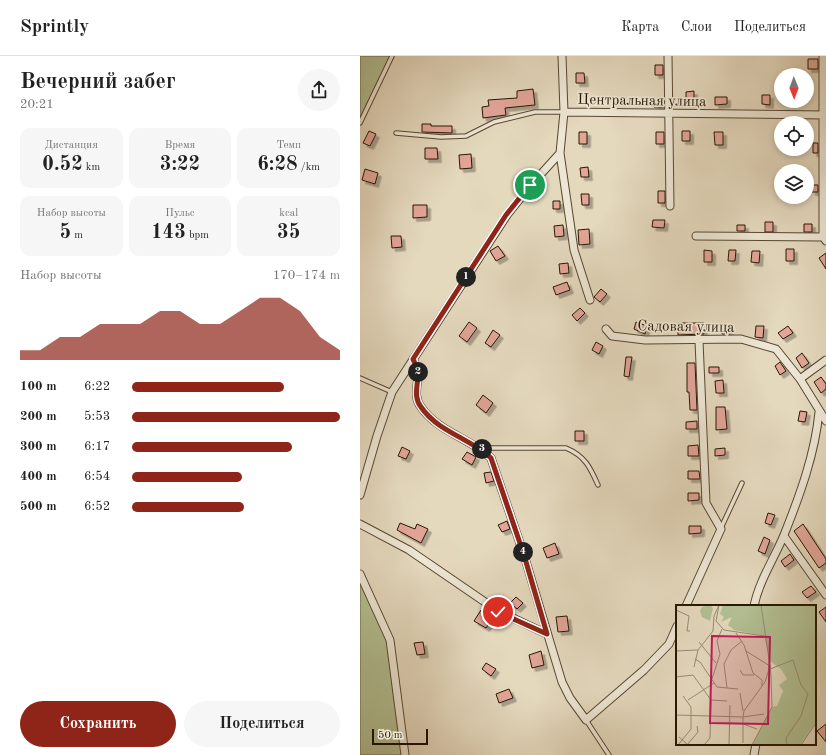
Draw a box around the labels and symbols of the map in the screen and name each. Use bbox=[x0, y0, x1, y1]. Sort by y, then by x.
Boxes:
north arrow bbox=[774, 68, 814, 108]
street label: Центральная улица bbox=[577, 93, 707, 110]
pin bbox=[513, 168, 547, 202]
pin: 1 bbox=[456, 267, 476, 287]
street label: Садовая улица bbox=[637, 319, 735, 336]
pin: 2 bbox=[408, 362, 428, 382]
pin: 3 bbox=[472, 439, 492, 459]
pin: 4 bbox=[513, 542, 533, 562]
pin bbox=[481, 595, 515, 629]
inset map bbox=[676, 605, 816, 745]
scale bar bbox=[372, 727, 428, 746]

